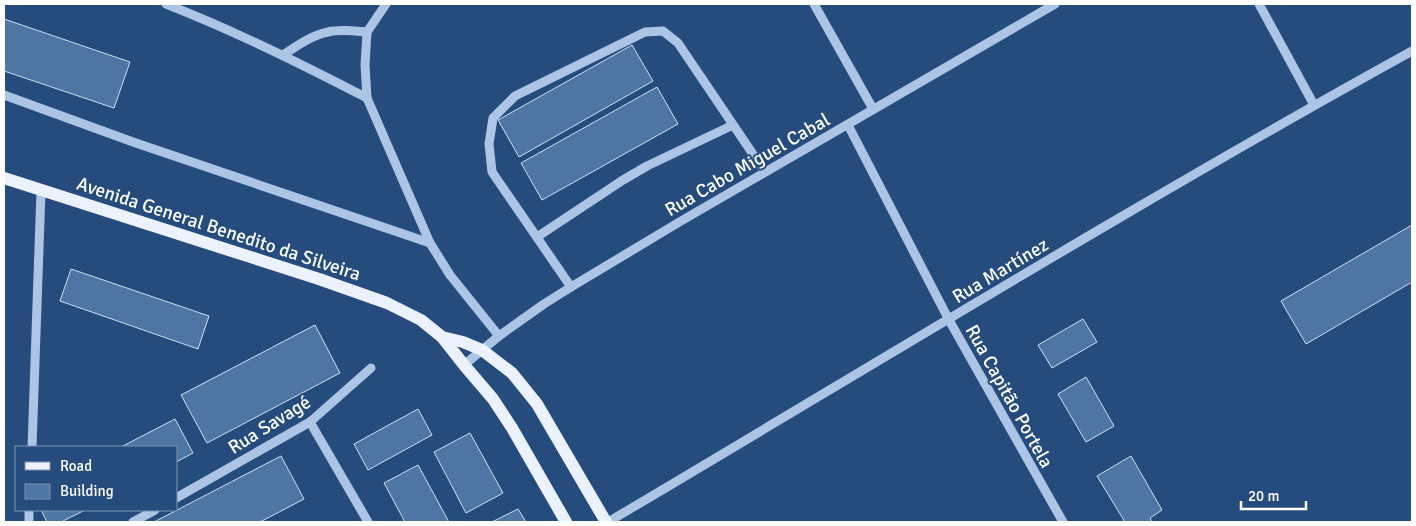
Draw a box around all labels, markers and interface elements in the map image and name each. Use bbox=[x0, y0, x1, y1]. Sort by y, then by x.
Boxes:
street label: Rua Cabo Miguel Cabal bbox=[661, 108, 834, 222]
street label: Avenida General Benedito da Silveira bbox=[74, 172, 364, 286]
street label: Rua Martínez bbox=[948, 233, 1053, 309]
street label: Rua Capitão Portela bbox=[960, 321, 1058, 472]
street label: Rua Savagé bbox=[224, 390, 315, 460]
legend bbox=[15, 446, 178, 511]
text: Road bbox=[60, 457, 92, 475]
scale bar bbox=[1241, 478, 1306, 510]
text: Building bbox=[60, 482, 114, 500]
text: 20 m bbox=[1248, 487, 1279, 505]

